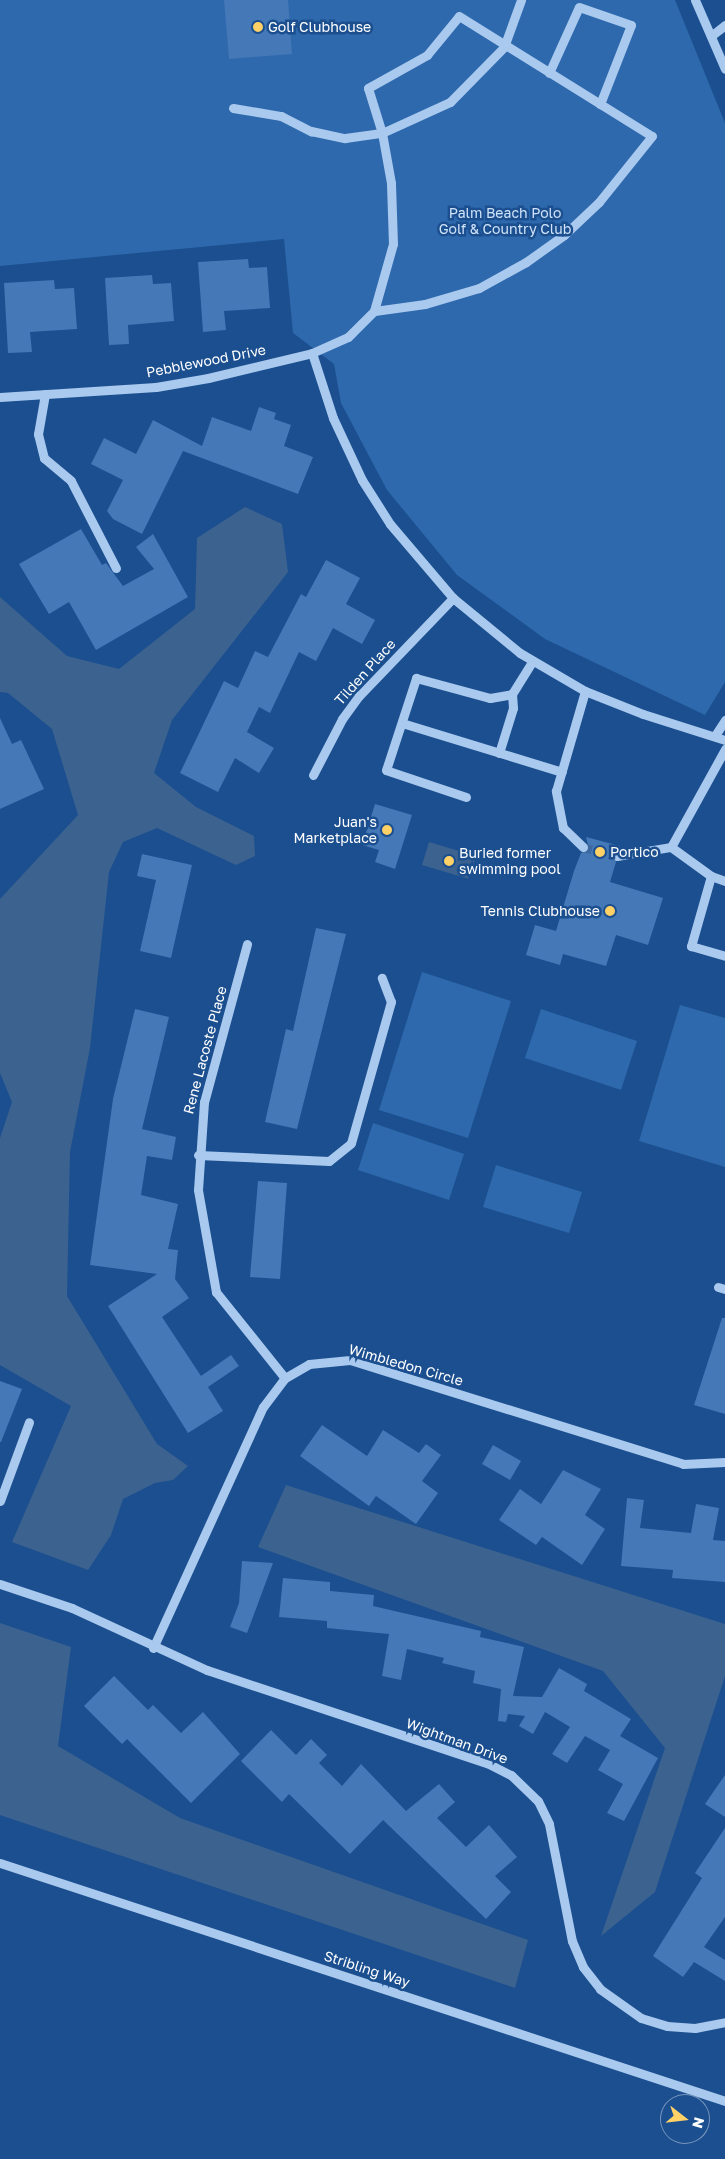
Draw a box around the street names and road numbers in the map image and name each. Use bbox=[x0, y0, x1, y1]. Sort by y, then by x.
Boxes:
street label: Pebblewood Drive bbox=[145, 341, 267, 381]
street label: Tilden Place bbox=[331, 636, 399, 708]
street label: Rene Lacoste Place bbox=[180, 984, 230, 1116]
street label: Wimbledon Circle bbox=[347, 1341, 465, 1389]
street label: Wightman Drive bbox=[404, 1715, 510, 1767]
street label: Stribling Way bbox=[322, 1947, 412, 1991]

